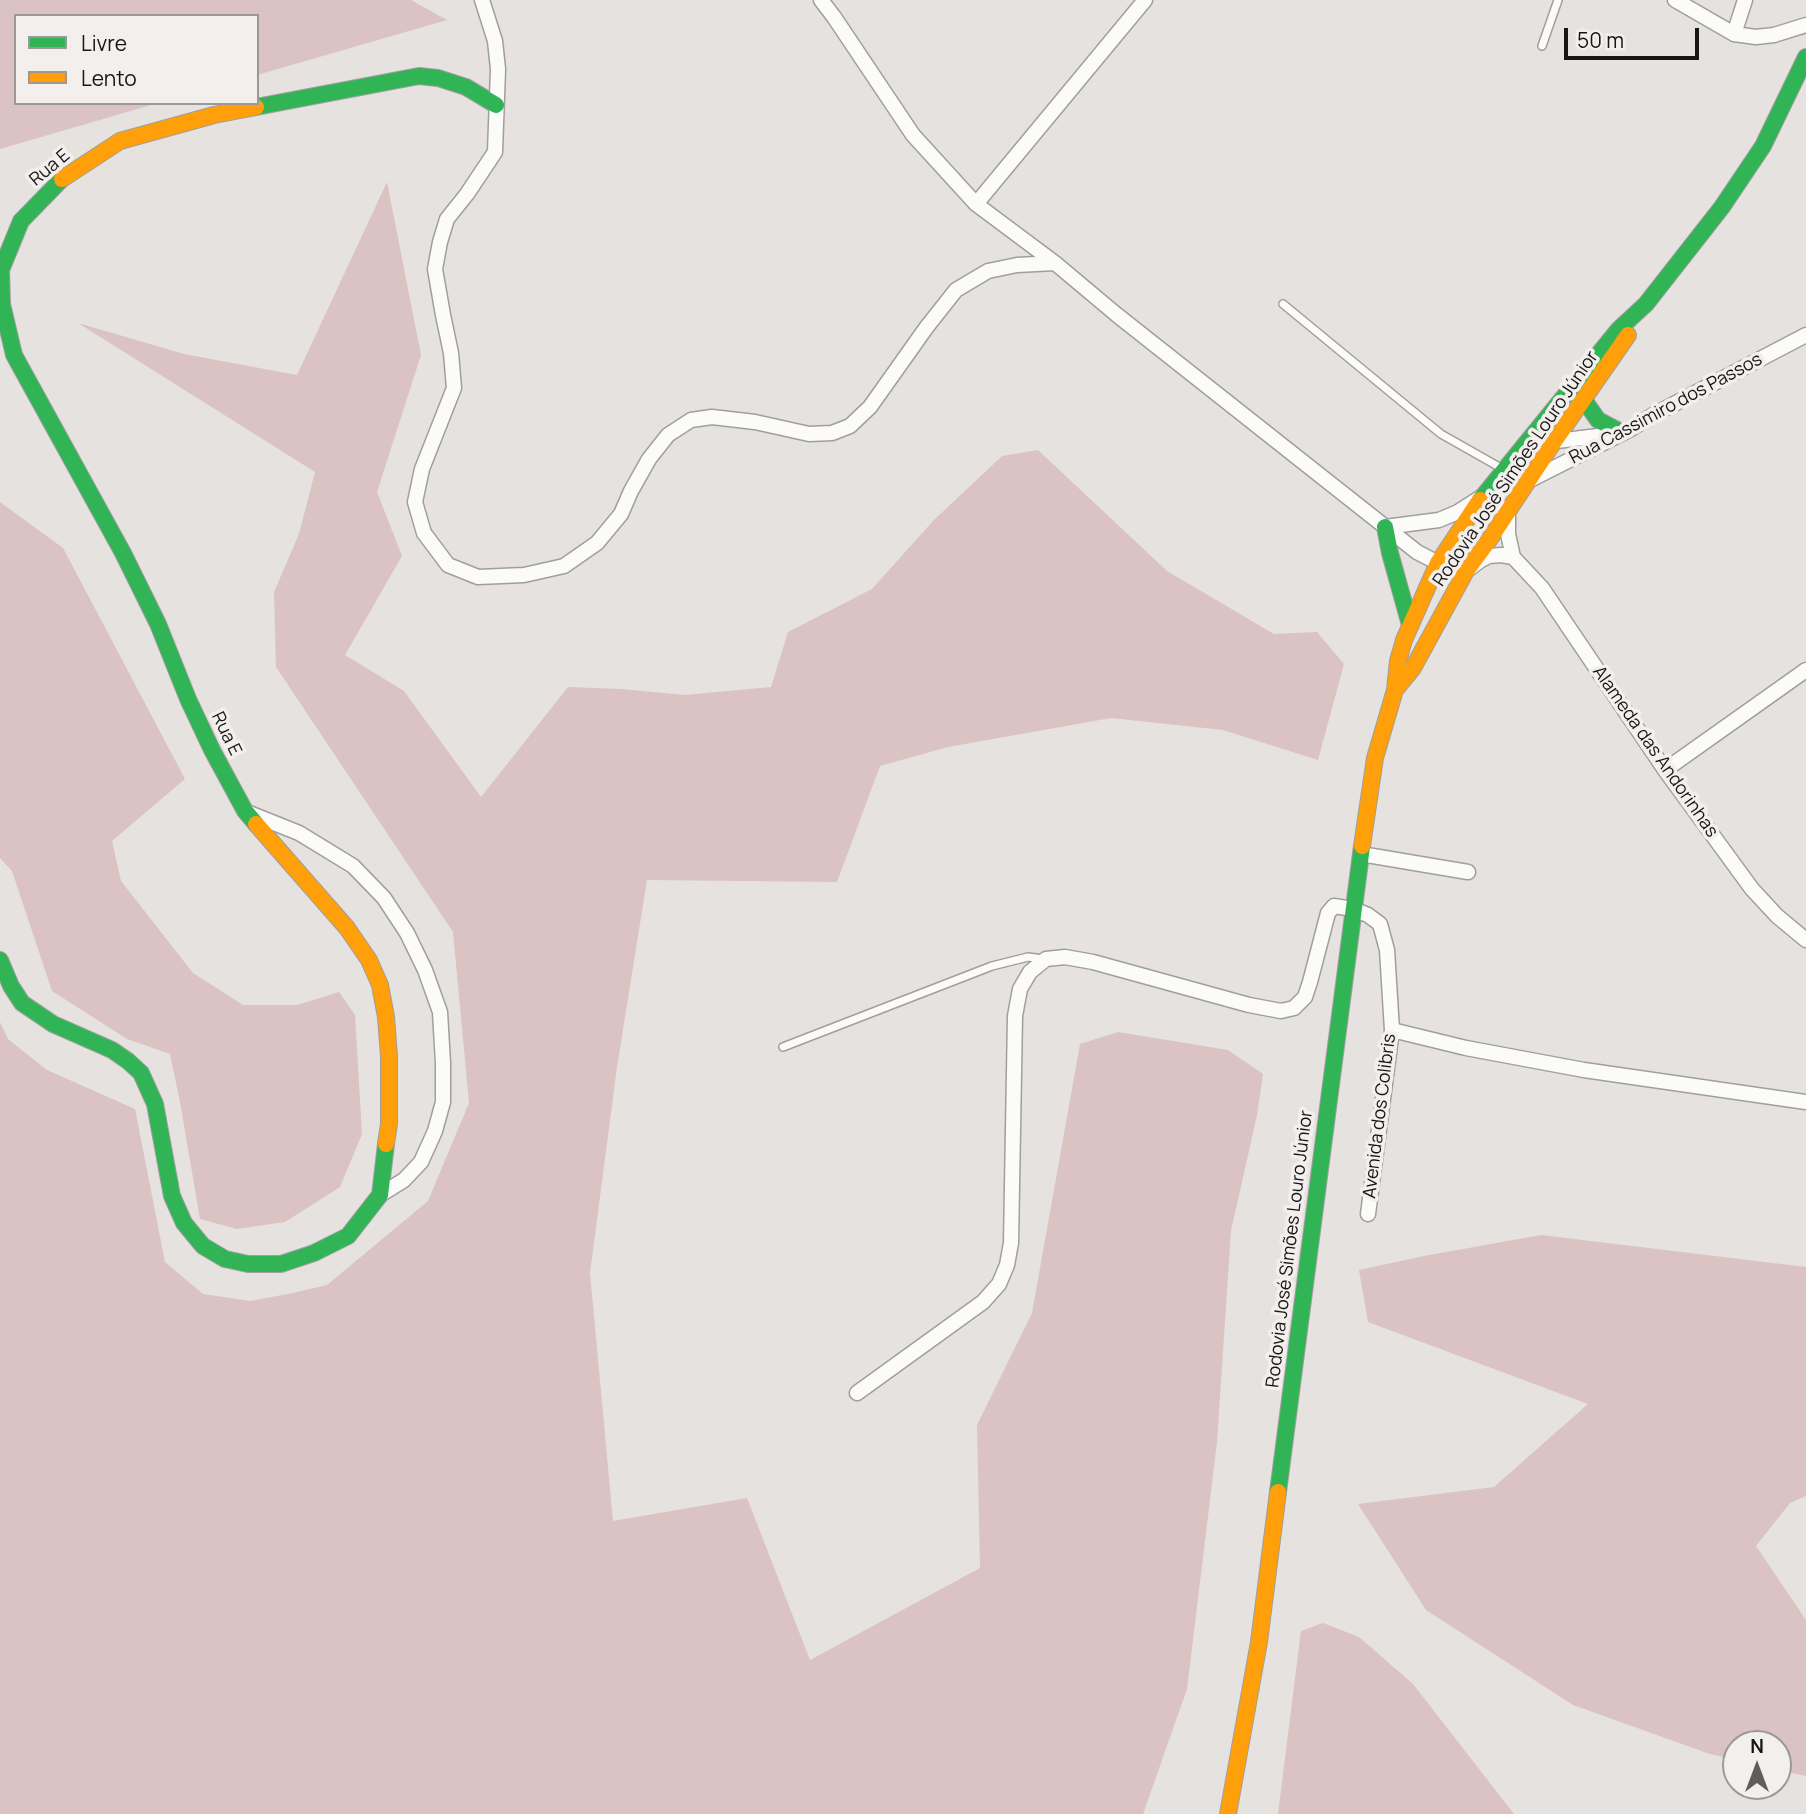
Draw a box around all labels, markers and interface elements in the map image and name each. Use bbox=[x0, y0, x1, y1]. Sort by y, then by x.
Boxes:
legend bbox=[14, 14, 259, 105]
scale bar bbox=[1568, 14, 1703, 58]
text: 50 m bbox=[1577, 26, 1624, 54]
text: Livre bbox=[81, 29, 127, 57]
text: Lento bbox=[81, 64, 137, 92]
street label: Rua E bbox=[25, 145, 75, 191]
street label: Rodovia José Simões Louro Júnior bbox=[1429, 347, 1603, 591]
street label: Rua Cassimiro dos Passos bbox=[1566, 349, 1766, 469]
street label: Alameda das Andorinhas bbox=[1588, 662, 1722, 842]
street label: Rua E bbox=[206, 709, 246, 759]
street label: Avenida dos Colibris bbox=[1359, 1032, 1401, 1200]
street label: Rodovia José Simões Louro Júnior bbox=[1262, 1109, 1318, 1389]
north arrow bbox=[1722, 1730, 1792, 1800]
text: N bbox=[1750, 1733, 1764, 1759]

